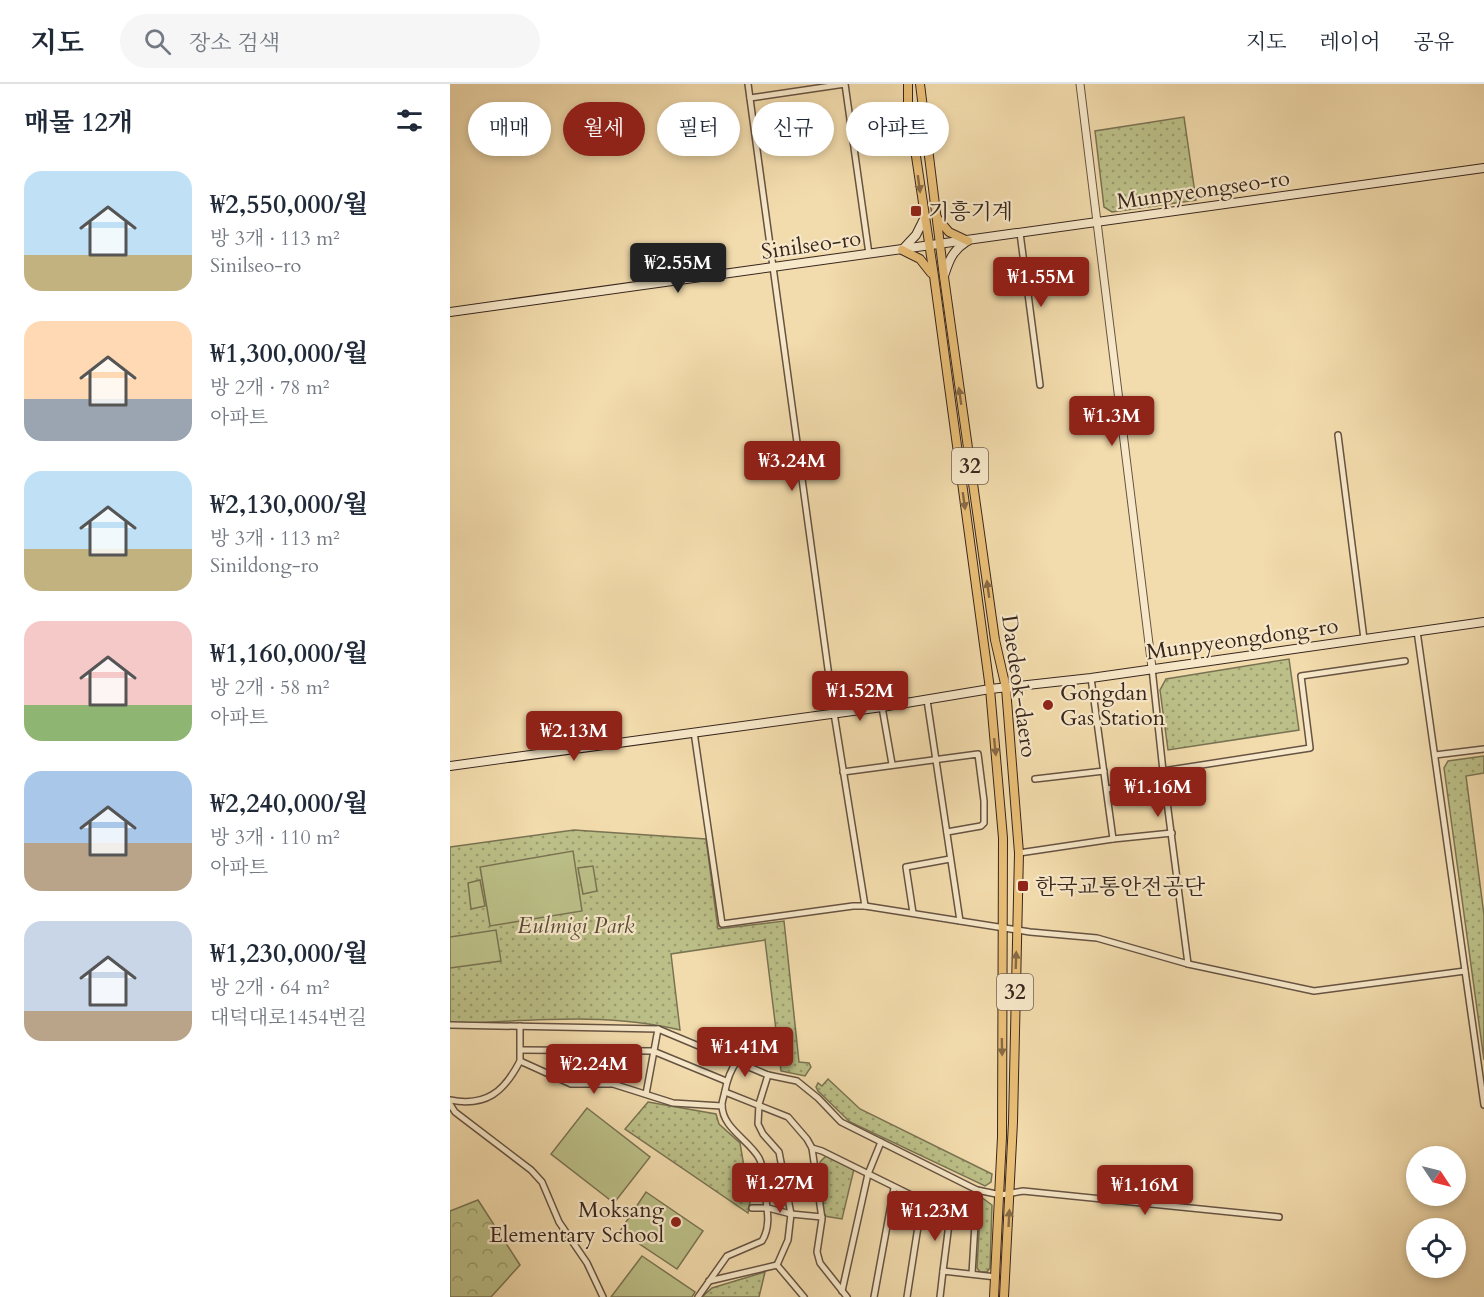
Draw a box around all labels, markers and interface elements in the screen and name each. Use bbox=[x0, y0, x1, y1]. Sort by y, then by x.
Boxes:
search box bbox=[120, 14, 540, 68]
text: 지도 bbox=[30, 24, 84, 62]
icon: search bbox=[141, 25, 174, 58]
text: 장소 검색 bbox=[189, 28, 280, 58]
text: 지도 bbox=[1246, 28, 1287, 57]
text: 레이어 bbox=[1320, 28, 1380, 57]
text: 공유 bbox=[1413, 28, 1454, 57]
chip: 매매 bbox=[468, 102, 551, 156]
chip: 월세 bbox=[563, 102, 645, 156]
chip: 필터 bbox=[657, 102, 740, 156]
chip: 신규 bbox=[752, 102, 834, 156]
chip: 아파트 bbox=[846, 102, 949, 156]
icon: filters bbox=[393, 104, 426, 137]
text: 매물 12개 bbox=[24, 105, 133, 140]
street label: Munpyeongseo-ro bbox=[1115, 163, 1292, 217]
one-way arrow bbox=[914, 174, 924, 193]
text: ₩2,550,000/월 bbox=[210, 187, 368, 222]
icon: home bbox=[72, 195, 144, 267]
place label: 기흥기계 bbox=[928, 197, 1013, 227]
marker: 기흥기계 bbox=[909, 204, 923, 218]
street label: Sinilseo-ro bbox=[759, 223, 863, 267]
text: 방 3개 · 113 m² bbox=[210, 225, 340, 252]
pin: ₩2.55M bbox=[629, 243, 727, 294]
text: ₩2.55M bbox=[644, 249, 712, 276]
text: Sinilseo-ro bbox=[210, 252, 301, 279]
pin: ₩1.55M bbox=[992, 257, 1090, 308]
text: ₩1.55M bbox=[1007, 263, 1075, 290]
text: ₩1,300,000/월 bbox=[210, 336, 368, 371]
icon: home bbox=[72, 345, 144, 417]
text: 방 2개 · 78 m² bbox=[210, 374, 330, 401]
one-way arrow bbox=[956, 386, 965, 405]
pin: ₩1.3M bbox=[1070, 396, 1154, 447]
text: ₩1.3M bbox=[1083, 402, 1141, 429]
text: 아파트 bbox=[210, 404, 268, 431]
pin: ₩3.24M bbox=[743, 441, 841, 492]
text: ₩3.24M bbox=[758, 447, 826, 474]
road number: 32 bbox=[952, 448, 988, 484]
text: ₩2,130,000/월 bbox=[210, 487, 368, 522]
one-way arrow bbox=[960, 491, 969, 510]
icon: home bbox=[72, 495, 144, 567]
text: 방 3개 · 113 m² bbox=[210, 525, 340, 552]
text: Sinildong-ro bbox=[210, 552, 319, 579]
one-way arrow bbox=[983, 579, 992, 598]
street label: Munpyeongdong-ro bbox=[1144, 611, 1340, 667]
street label: Daedeok-daero bbox=[994, 613, 1044, 759]
text: ₩1,160,000/월 bbox=[210, 636, 368, 671]
icon: home bbox=[72, 645, 144, 717]
pin: ₩1.52M bbox=[811, 671, 909, 722]
text: 방 2개 · 58 m² bbox=[210, 674, 330, 701]
text: ₩1.52M bbox=[826, 677, 894, 704]
place label: Gongdan Gas Station bbox=[1060, 678, 1166, 733]
marker: Gongdan Gas Station bbox=[1041, 698, 1055, 712]
text: 아파트 bbox=[210, 704, 268, 731]
pin: ₩2.13M bbox=[525, 711, 623, 762]
text: ₩2.13M bbox=[540, 717, 608, 744]
one-way arrow bbox=[991, 738, 1000, 757]
pin: ₩1.16M bbox=[1109, 767, 1207, 818]
text: ₩1.16M bbox=[1124, 773, 1192, 800]
text: ₩2,240,000/월 bbox=[210, 786, 368, 821]
icon: home bbox=[72, 795, 144, 867]
text: 방 3개 · 110 m² bbox=[210, 824, 340, 851]
text: 아파트 bbox=[210, 854, 268, 881]
place label: 한국교통안전공단 bbox=[1035, 872, 1206, 902]
marker: 한국교통안전공단 bbox=[1016, 879, 1030, 893]
park label: Eulmigi Park bbox=[518, 911, 635, 941]
text: ₩1,230,000/월 bbox=[210, 936, 368, 971]
icon: home bbox=[72, 945, 144, 1017]
one-way arrow bbox=[1011, 950, 1020, 969]
text: 방 2개 · 64 m² bbox=[210, 974, 330, 1001]
road number: 32 bbox=[997, 974, 1033, 1010]
text: 대덕대로1454번길 bbox=[210, 1004, 367, 1031]
pin: ₩1.41M bbox=[696, 1027, 794, 1078]
text: ₩1.41M bbox=[711, 1033, 779, 1060]
one-way arrow bbox=[997, 1037, 1007, 1056]
pin: ₩2.24M bbox=[545, 1044, 643, 1095]
text: ₩2.24M bbox=[560, 1050, 628, 1077]
north arrow bbox=[1406, 1146, 1466, 1206]
map controls bbox=[1406, 1146, 1466, 1278]
pin: ₩1.27M bbox=[731, 1163, 829, 1214]
pin: ₩1.16M bbox=[1096, 1165, 1194, 1216]
text: ₩1.27M bbox=[746, 1169, 814, 1196]
text: ₩1.16M bbox=[1111, 1171, 1179, 1198]
pin: ₩1.23M bbox=[886, 1191, 984, 1242]
place label: Moksang Elementary School bbox=[489, 1195, 665, 1250]
text: ₩1.23M bbox=[901, 1197, 969, 1224]
one-way arrow bbox=[1004, 1208, 1013, 1227]
marker: Moksang Elementary School bbox=[669, 1215, 683, 1229]
button: locate bbox=[1406, 1218, 1466, 1278]

